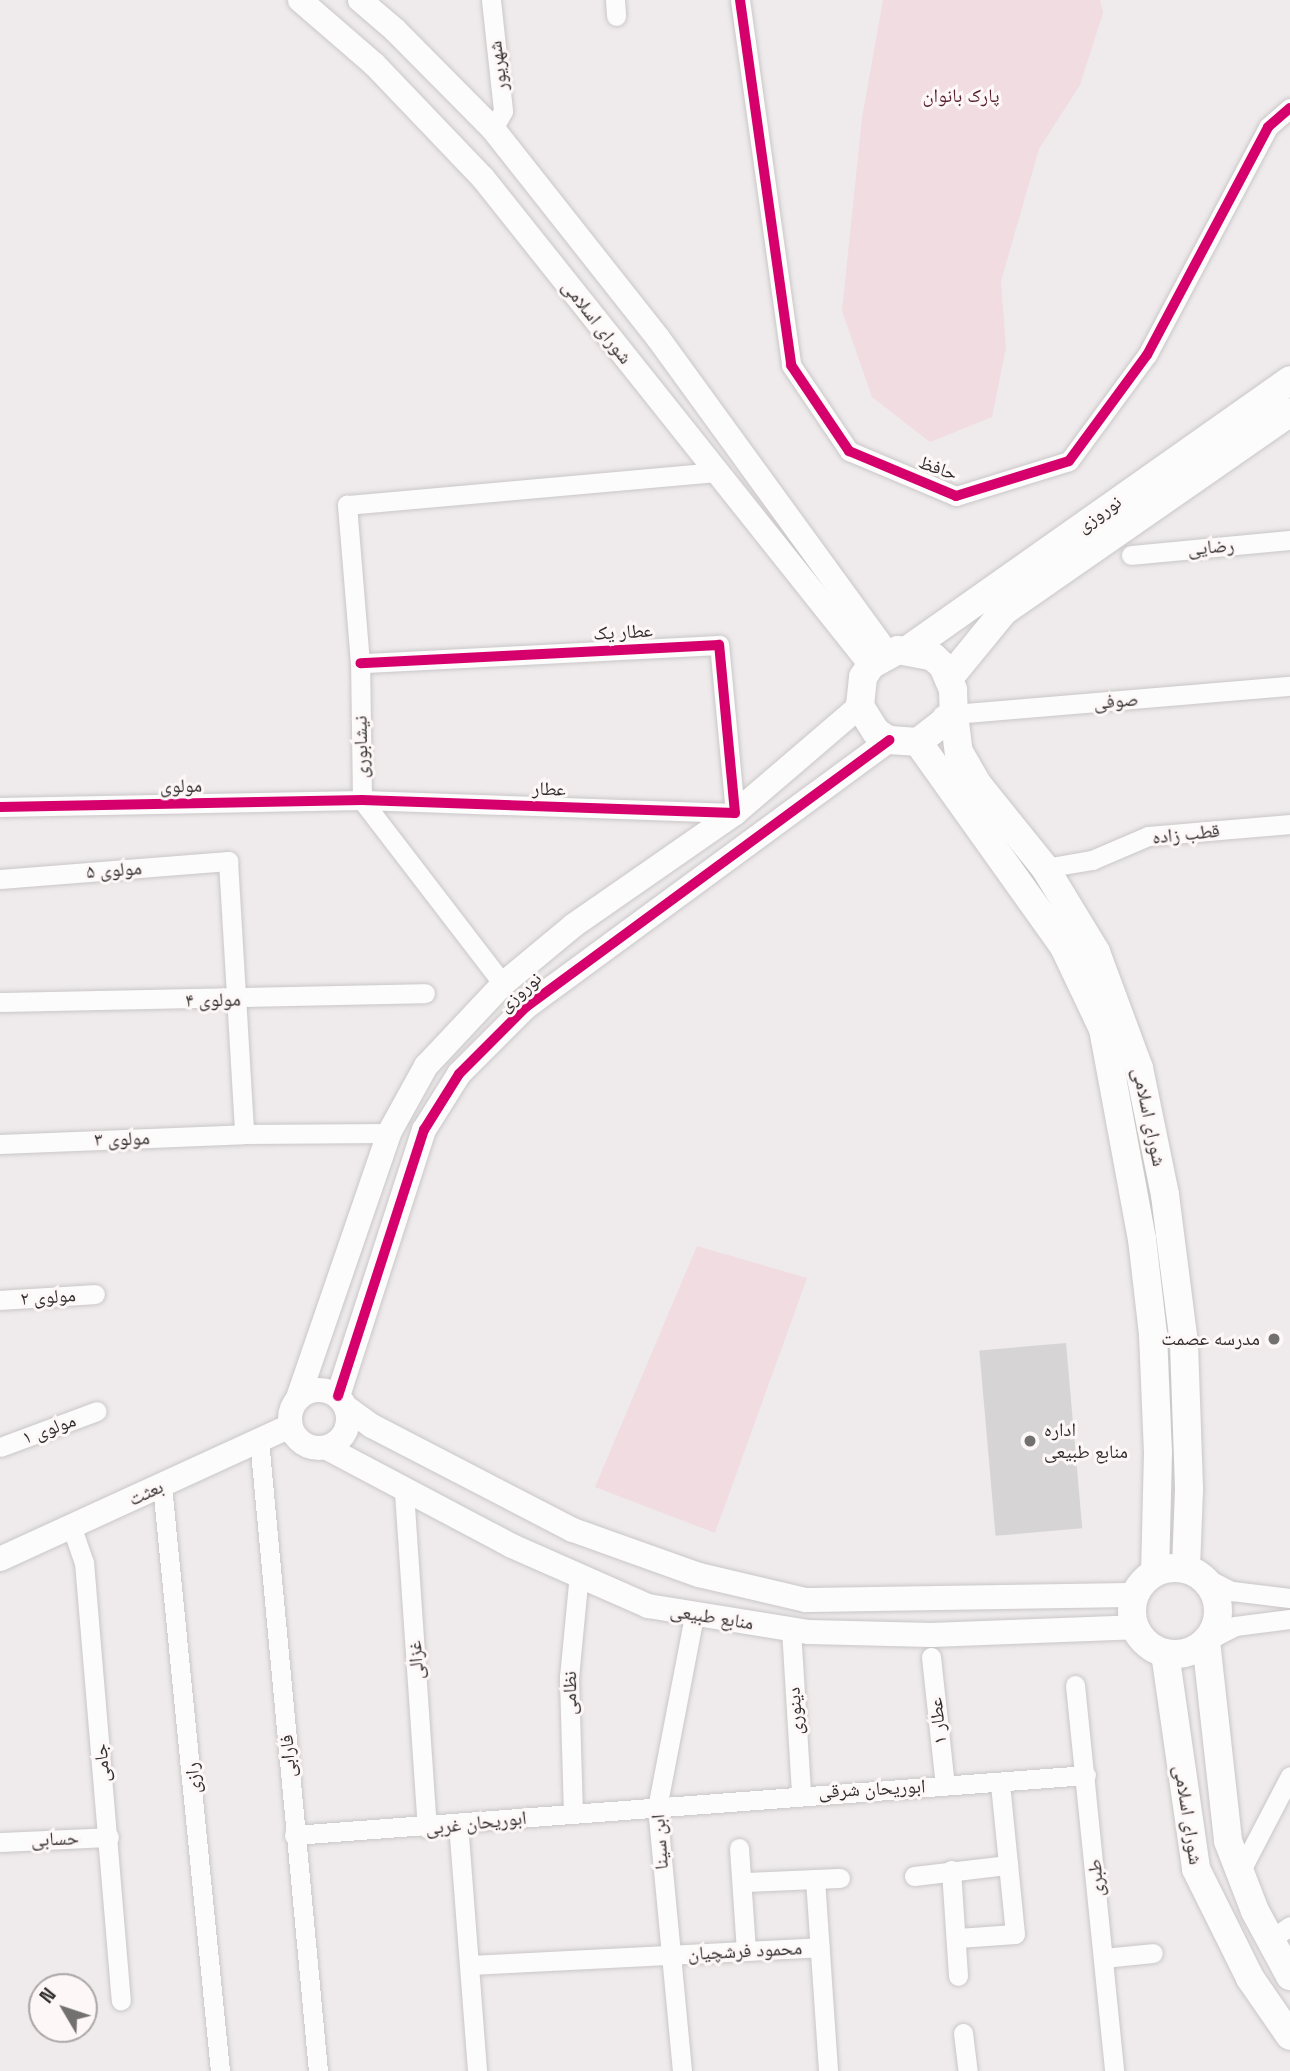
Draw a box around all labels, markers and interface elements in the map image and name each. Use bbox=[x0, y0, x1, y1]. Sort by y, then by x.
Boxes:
street label: شهریور bbox=[484, 40, 512, 92]
park label: پارک بانوان bbox=[922, 85, 1000, 107]
street label: شورای اسلامی bbox=[557, 275, 637, 369]
street label: حافظ bbox=[915, 451, 961, 485]
street label: نوروزی bbox=[1072, 490, 1126, 538]
street label: رضایی bbox=[1187, 534, 1235, 560]
street label: عطار یک bbox=[593, 619, 653, 645]
street label: صوفی bbox=[1093, 688, 1139, 714]
street label: نیشابوری bbox=[349, 715, 373, 779]
street label: مولوی bbox=[160, 774, 202, 798]
street label: عطار bbox=[532, 777, 566, 801]
street label: قطب زاده bbox=[1151, 819, 1221, 849]
street label: مولوی ۵ bbox=[85, 857, 143, 883]
street label: نوروزی bbox=[494, 967, 546, 1017]
street label: مولوی ۴ bbox=[185, 988, 241, 1012]
street label: شورای اسلامی bbox=[1127, 1066, 1171, 1168]
street label: مولوی ۳ bbox=[94, 1127, 150, 1151]
street label: مولوی ۲ bbox=[19, 1284, 77, 1310]
place label: مدرسه عصمت bbox=[1161, 1328, 1260, 1350]
marker: مدرسه عصمت bbox=[1266, 1331, 1282, 1347]
street label: مولوی ۱ bbox=[19, 1409, 79, 1449]
place label: اداره منابع طبیعی bbox=[1044, 1419, 1128, 1463]
marker: اداره منابع طبیعی bbox=[1022, 1433, 1038, 1449]
street label: بعثت bbox=[125, 1475, 167, 1511]
street label: منابع طبیعی bbox=[669, 1599, 755, 1635]
street label: غزالی bbox=[403, 1640, 429, 1680]
street label: نظامی bbox=[559, 1671, 581, 1715]
street label: دینوری bbox=[782, 1686, 808, 1736]
street label: عطار ۱ bbox=[924, 1696, 952, 1746]
street label: فارابی bbox=[275, 1734, 301, 1778]
street label: جامی bbox=[89, 1743, 115, 1783]
street label: رازی bbox=[180, 1762, 206, 1794]
street label: شورای اسلامی bbox=[1169, 1764, 1207, 1866]
street label: ابوریحان شرقی bbox=[818, 1775, 926, 1803]
street label: ابوریحان غربی bbox=[424, 1806, 528, 1840]
street label: ابن سینا bbox=[647, 1814, 673, 1870]
street label: حسابی bbox=[31, 1827, 79, 1851]
street label: طبری bbox=[1083, 1858, 1109, 1898]
street label: محمود فرشچیان bbox=[687, 1937, 803, 1965]
north arrow bbox=[28, 1973, 98, 2043]
text: N bbox=[34, 1983, 62, 2009]

